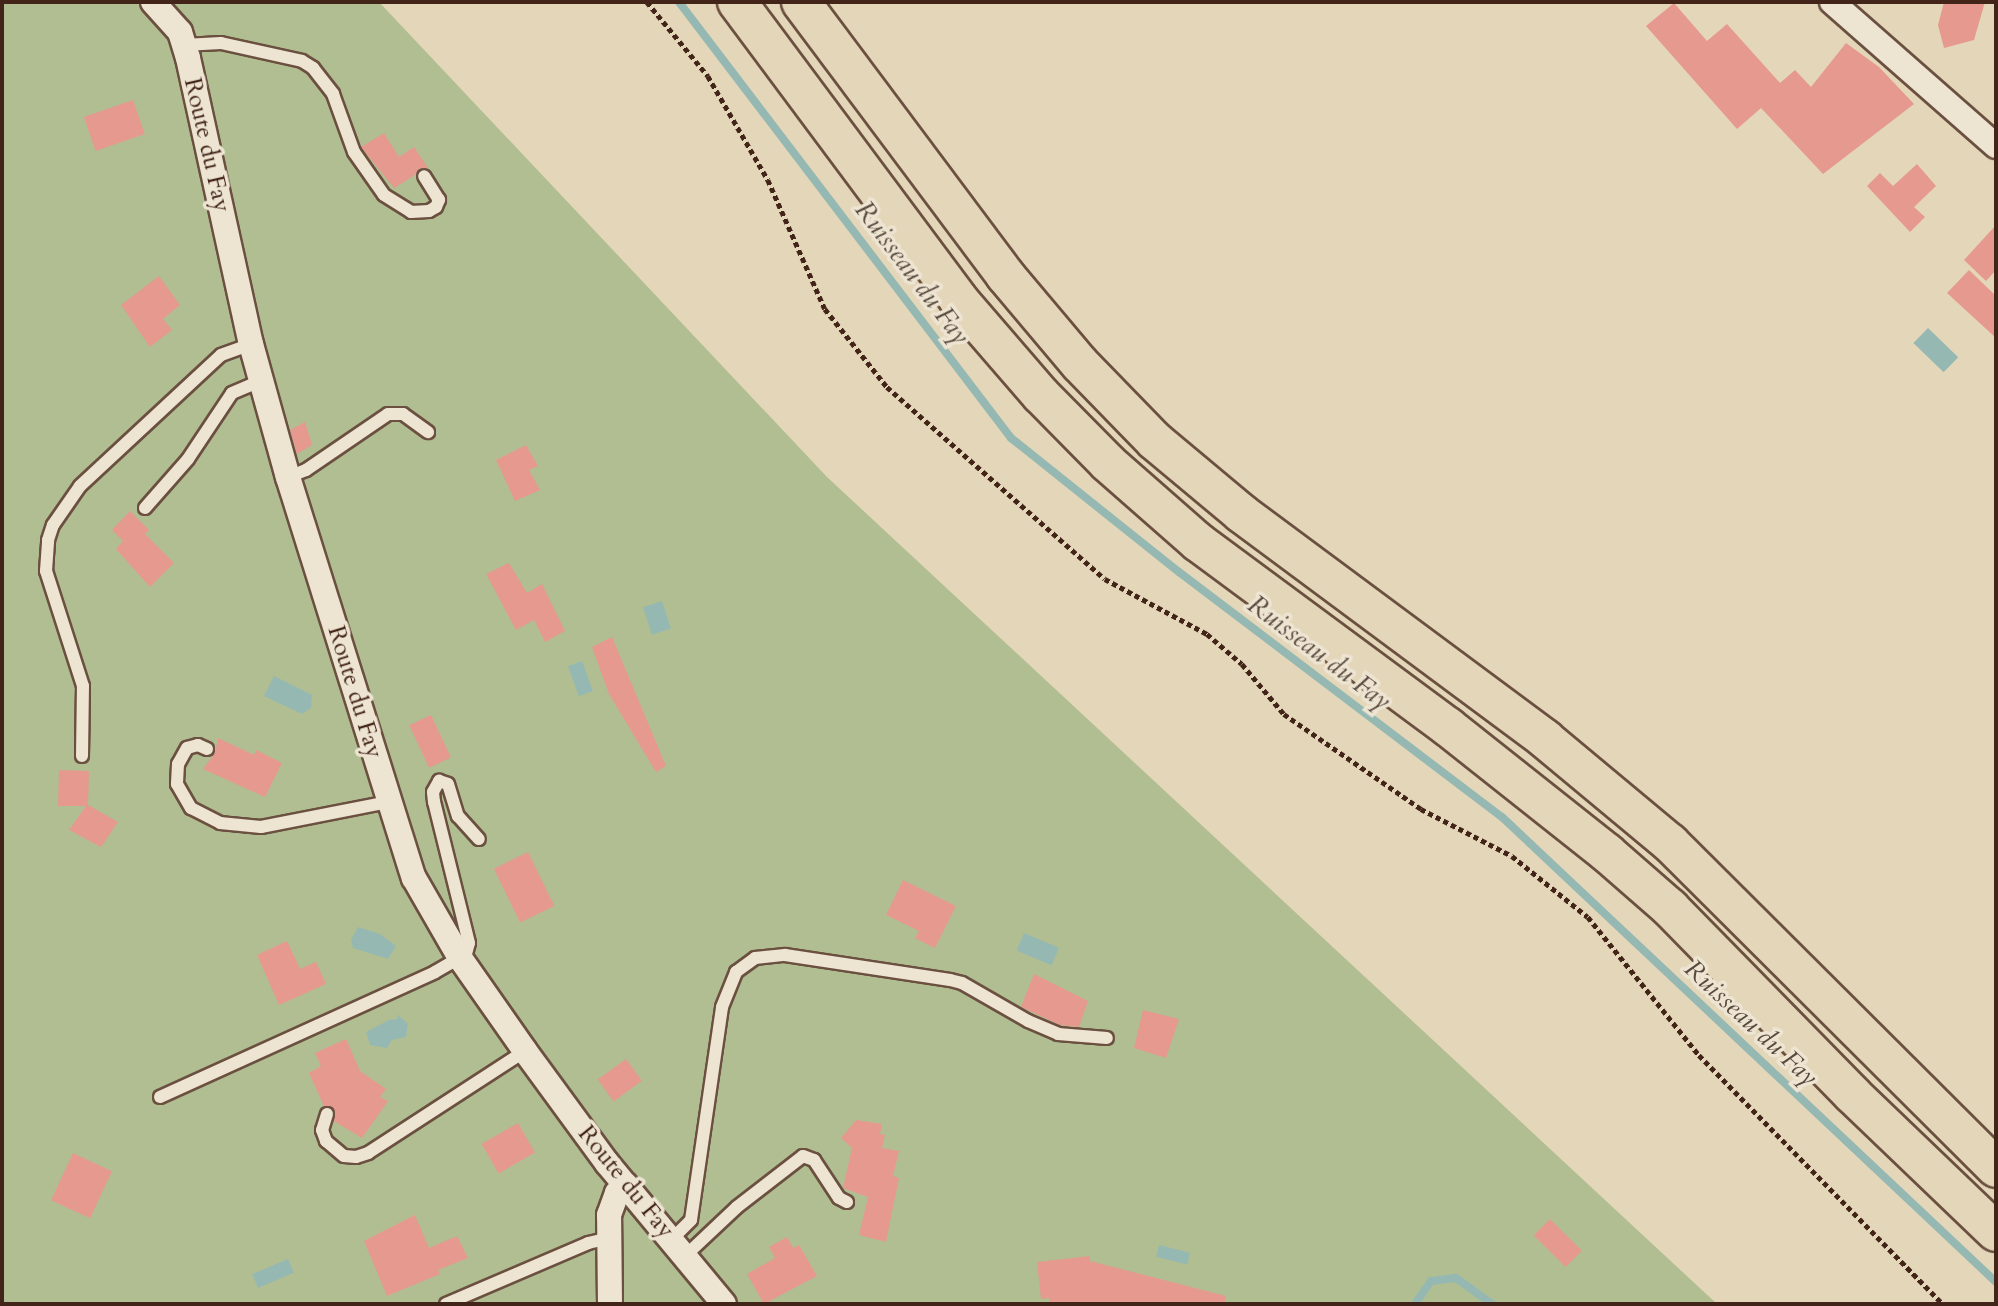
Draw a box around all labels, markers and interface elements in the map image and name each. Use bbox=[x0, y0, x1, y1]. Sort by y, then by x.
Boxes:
street label: Route du Fay bbox=[178, 75, 236, 215]
water label: Ruisseau du Fay bbox=[848, 195, 976, 351]
water label: Ruisseau du Fay bbox=[1241, 589, 1397, 717]
street label: Route du Fay bbox=[321, 622, 389, 762]
water label: Ruisseau du Fay bbox=[1678, 953, 1824, 1093]
street label: Route du Fay bbox=[572, 1120, 680, 1244]

